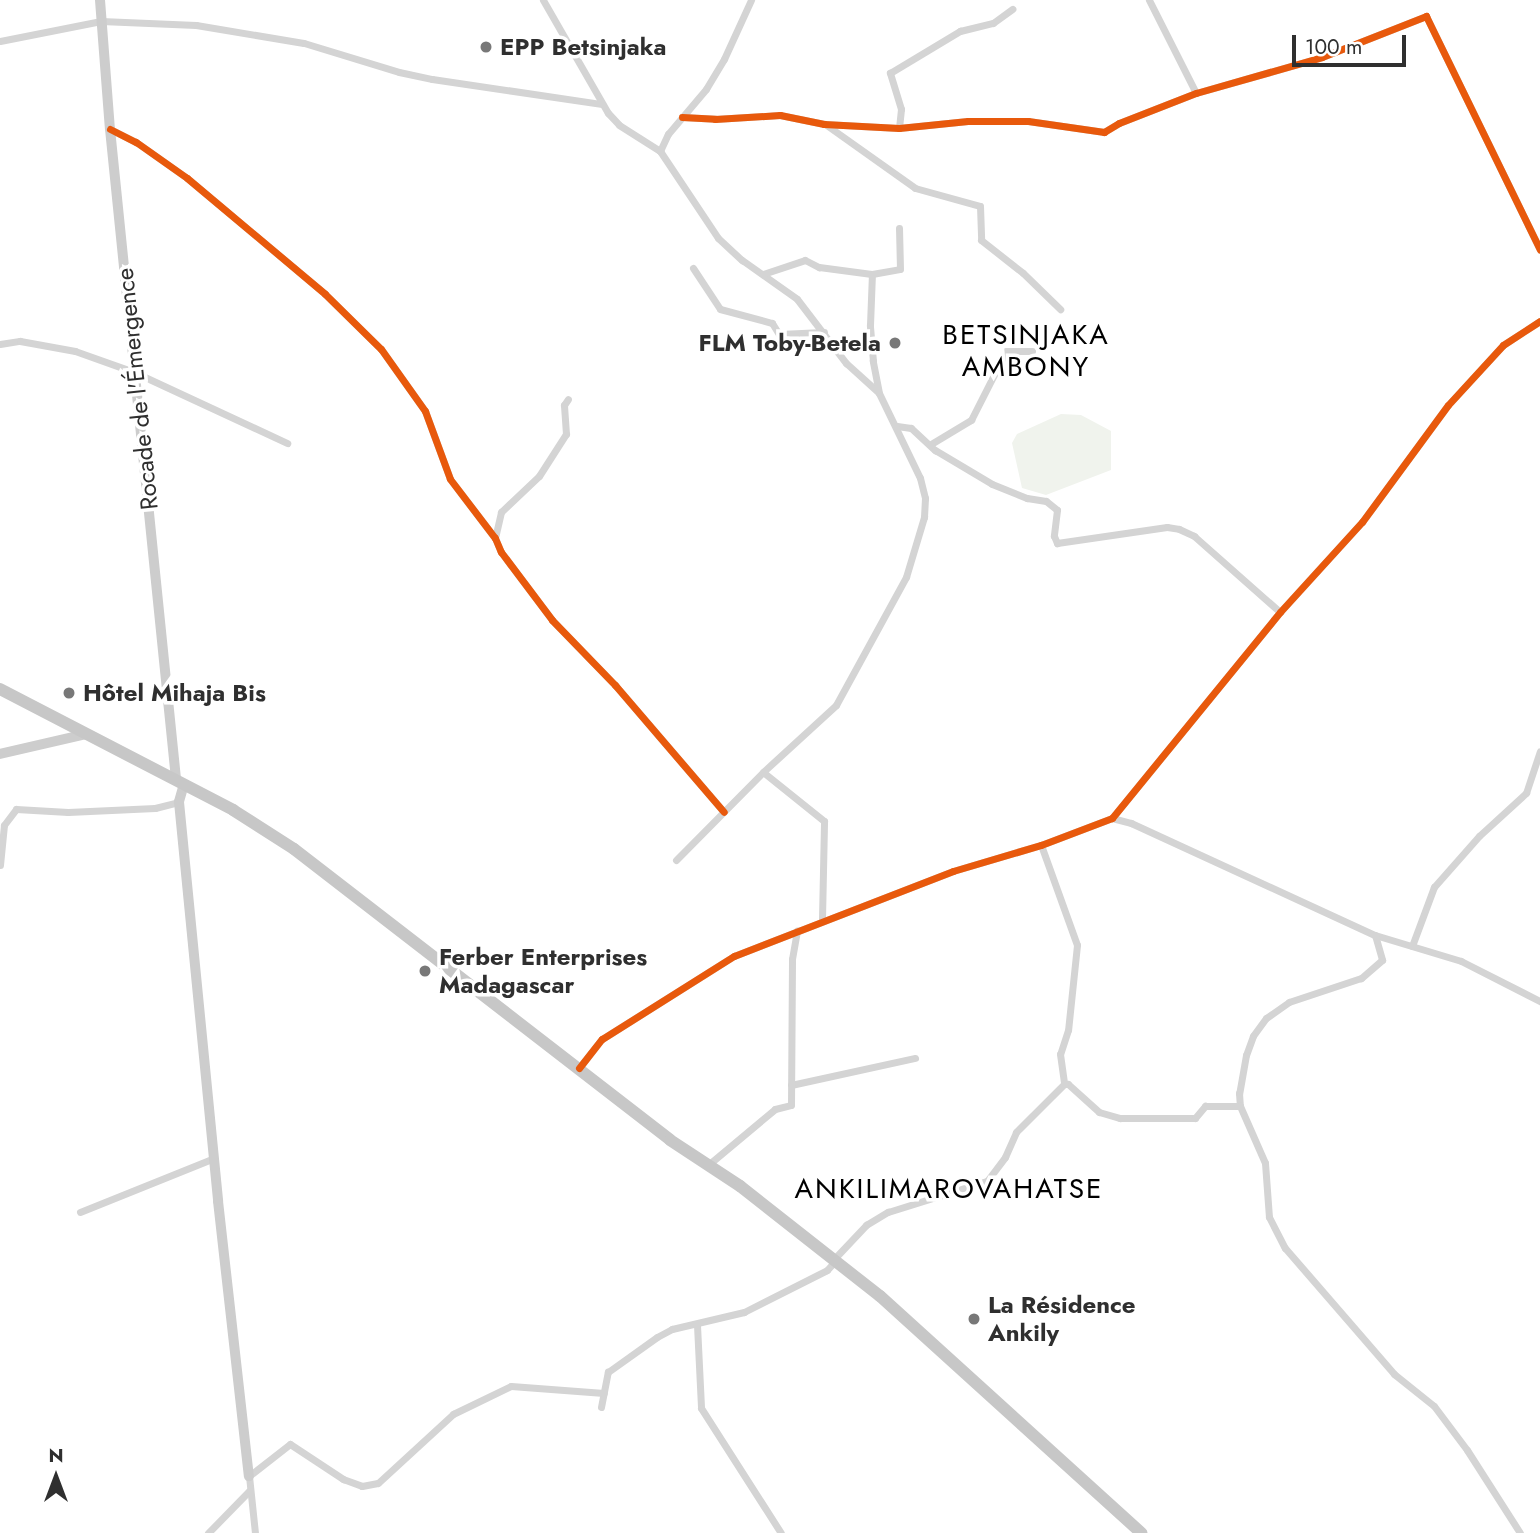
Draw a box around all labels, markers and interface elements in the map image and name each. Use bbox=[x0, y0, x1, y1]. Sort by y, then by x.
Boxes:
scale bar bbox=[1295, 21, 1409, 65]
text: 100 m bbox=[1305, 32, 1362, 62]
place label: EPP Betsinjaka bbox=[500, 33, 667, 61]
marker: EPP Betsinjaka bbox=[478, 39, 494, 55]
street label: Rocade de l'Émergence bbox=[110, 267, 164, 511]
district label: BETSINJAKA AMBONY bbox=[944, 318, 1108, 384]
place label: FLM Toby-Betela bbox=[698, 329, 881, 357]
marker: FLM Toby-Betela bbox=[887, 335, 903, 351]
place label: Hôtel Mihaja Bis bbox=[83, 679, 266, 707]
marker: Hôtel Mihaja Bis bbox=[61, 685, 77, 701]
place label: Ferber Enterprises Madagascar bbox=[439, 943, 647, 999]
marker: Ferber Enterprises Madagascar bbox=[417, 963, 433, 979]
district label: ANKILIMAROVAHATSE bbox=[797, 1172, 1101, 1206]
place label: La Résidence Ankily bbox=[988, 1291, 1136, 1347]
marker: La Résidence Ankily bbox=[966, 1311, 982, 1327]
north arrow bbox=[21, 1442, 91, 1512]
text: N bbox=[48, 1442, 64, 1469]

